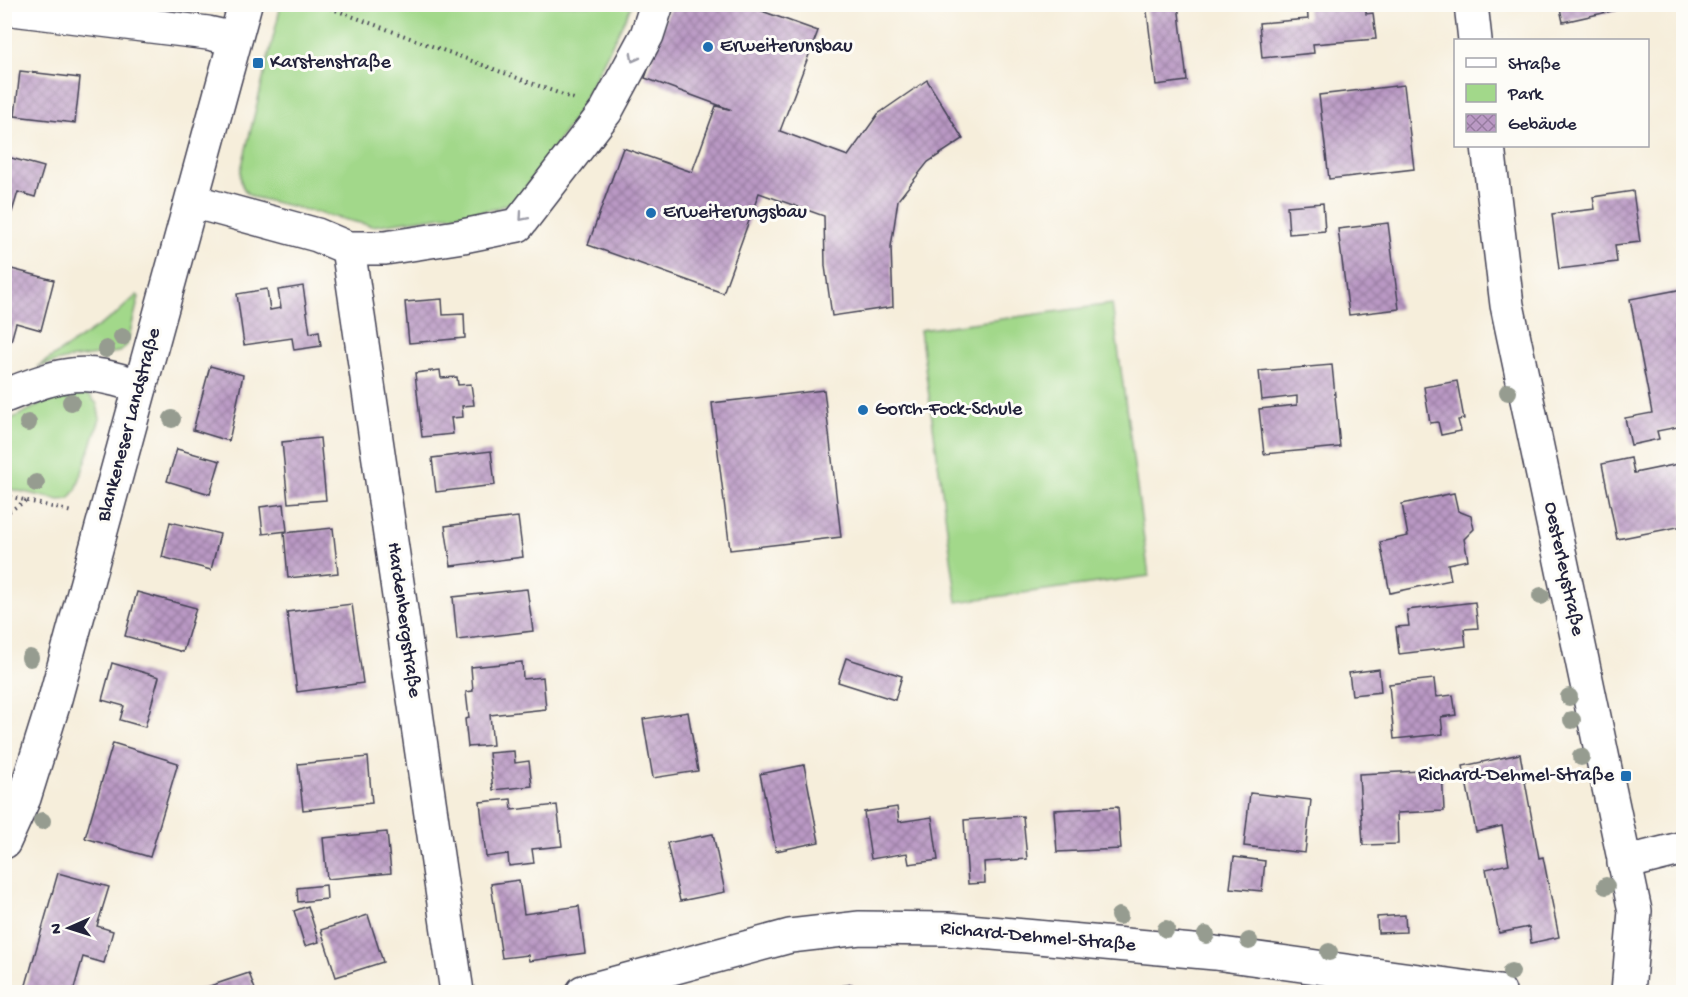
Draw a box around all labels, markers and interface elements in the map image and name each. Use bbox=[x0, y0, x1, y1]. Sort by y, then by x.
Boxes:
place label: Erweiterunsbau bbox=[720, 36, 853, 59]
legend bbox=[1454, 39, 1649, 147]
marker: Erweiterunsbau bbox=[701, 40, 715, 54]
place label: Karstenstraße bbox=[270, 52, 391, 75]
one-way arrow bbox=[630, 52, 641, 62]
text: Straße bbox=[1508, 55, 1561, 76]
marker: Karstenstraße bbox=[251, 56, 265, 70]
text: Park bbox=[1507, 85, 1544, 106]
text: Gebäude bbox=[1508, 115, 1577, 136]
place label: Erweiterungsbau bbox=[663, 202, 808, 225]
marker: Erweiterungsbau bbox=[644, 206, 658, 220]
one-way arrow bbox=[519, 211, 530, 221]
street label: Blankeneser Landstraße bbox=[93, 325, 167, 525]
place label: Gorch-Fock-Schule bbox=[875, 399, 1023, 422]
marker: Gorch-Fock-Schule bbox=[856, 403, 870, 417]
street label: Oesterleystraße bbox=[1538, 500, 1589, 639]
street label: Hardenbergstraße bbox=[381, 541, 425, 700]
place label: Richard-Dehmel-Straße bbox=[1418, 765, 1615, 788]
marker: Richard-Dehmel-Straße bbox=[1619, 769, 1633, 783]
north arrow bbox=[39, 898, 99, 958]
street label: Richard-Dehmel-Straße bbox=[939, 918, 1137, 958]
text: N bbox=[48, 922, 67, 934]

